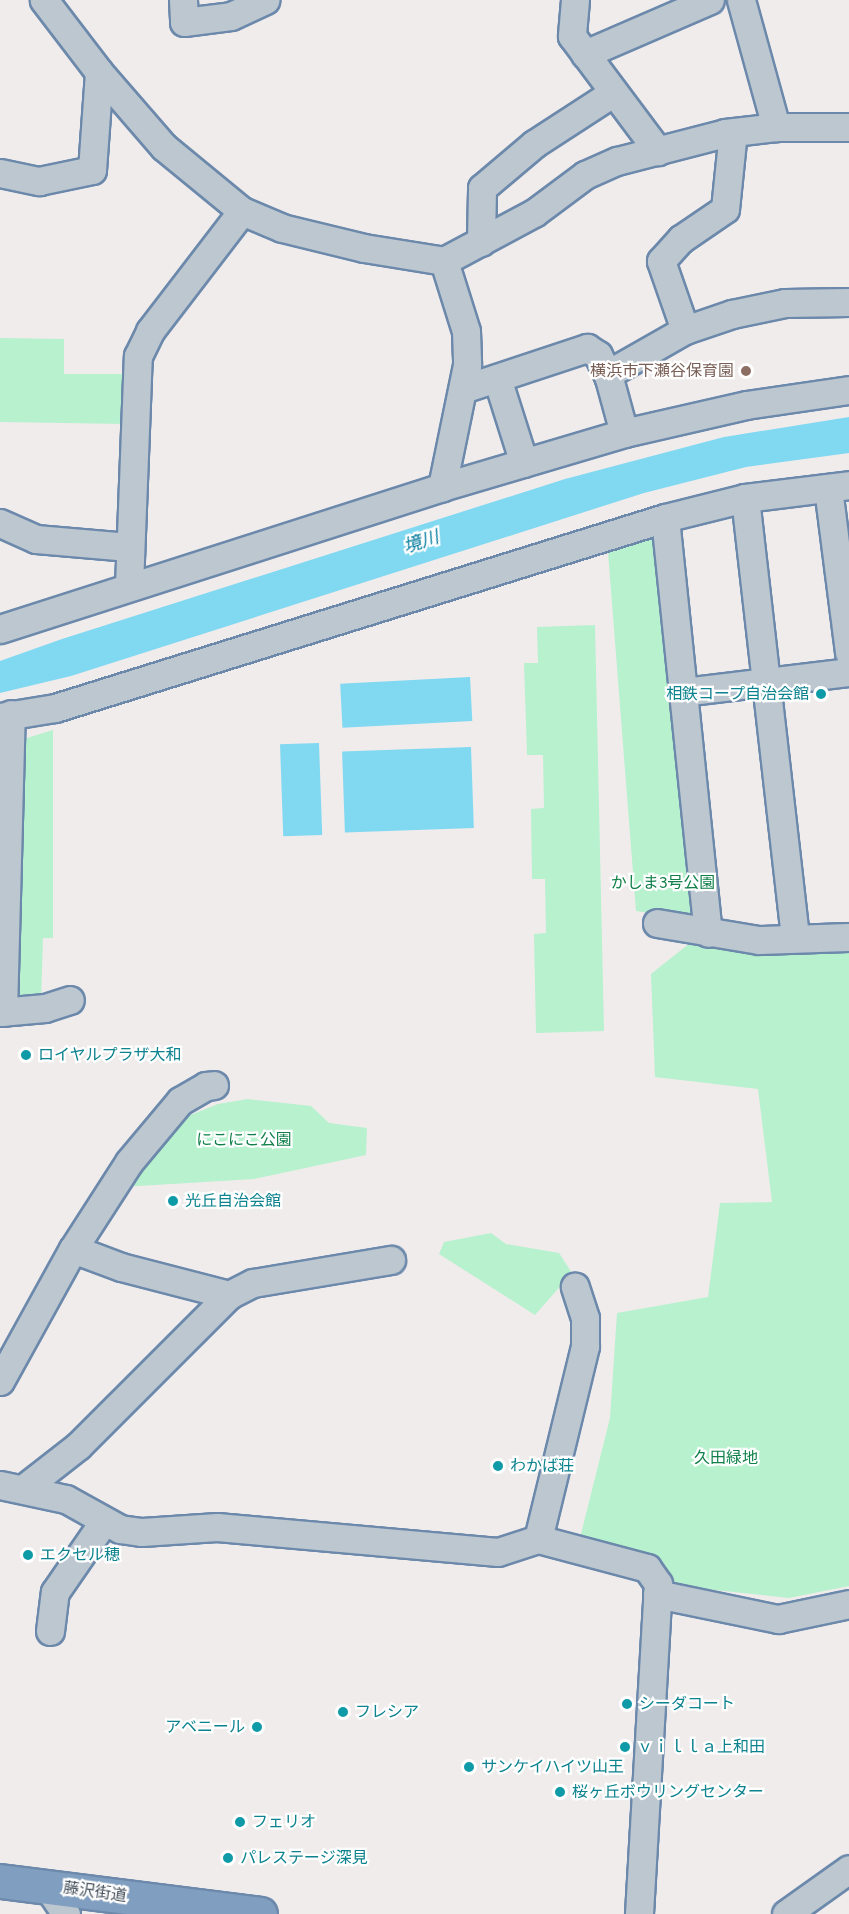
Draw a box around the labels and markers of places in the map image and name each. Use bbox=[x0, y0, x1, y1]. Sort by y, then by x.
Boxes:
place label: 横浜市下瀬谷保育園 bbox=[590, 361, 734, 381]
marker: 横浜市下瀬谷保育園 bbox=[739, 364, 753, 378]
place label: 相鉄コープ自治会館 bbox=[665, 684, 809, 704]
marker: 相鉄コープ自治会館 bbox=[814, 687, 828, 701]
place label: ロイヤルプラザ大和 bbox=[38, 1045, 182, 1065]
marker: ロイヤルプラザ大和 bbox=[19, 1048, 33, 1062]
place label: 光丘自治会館 bbox=[185, 1191, 281, 1211]
marker: 光丘自治会館 bbox=[166, 1194, 180, 1208]
place label: わかば荘 bbox=[510, 1456, 574, 1476]
marker: わかば荘 bbox=[491, 1459, 505, 1473]
place label: エクセル穂 bbox=[40, 1545, 120, 1565]
marker: エクセル穂 bbox=[21, 1548, 35, 1562]
place label: シーダコート bbox=[639, 1694, 735, 1714]
marker: シーダコート bbox=[620, 1697, 634, 1711]
place label: フレシア bbox=[355, 1702, 419, 1722]
marker: フレシア bbox=[336, 1705, 350, 1719]
place label: アベニール bbox=[165, 1717, 245, 1737]
marker: アベニール bbox=[250, 1720, 264, 1734]
place label: ｖｉｌｌａ上和田 bbox=[637, 1737, 765, 1757]
marker: ｖｉｌｌａ上和田 bbox=[618, 1740, 632, 1754]
place label: サンケイハイツ山王 bbox=[481, 1757, 625, 1777]
marker: サンケイハイツ山王 bbox=[462, 1760, 476, 1774]
place label: 桜ヶ丘ボウリングセンター bbox=[572, 1782, 764, 1802]
marker: 桜ヶ丘ボウリングセンター bbox=[553, 1785, 567, 1799]
place label: フェリオ bbox=[252, 1812, 316, 1832]
marker: フェリオ bbox=[233, 1815, 247, 1829]
place label: パレステージ深見 bbox=[240, 1848, 368, 1868]
marker: パレステージ深見 bbox=[221, 1851, 235, 1865]

